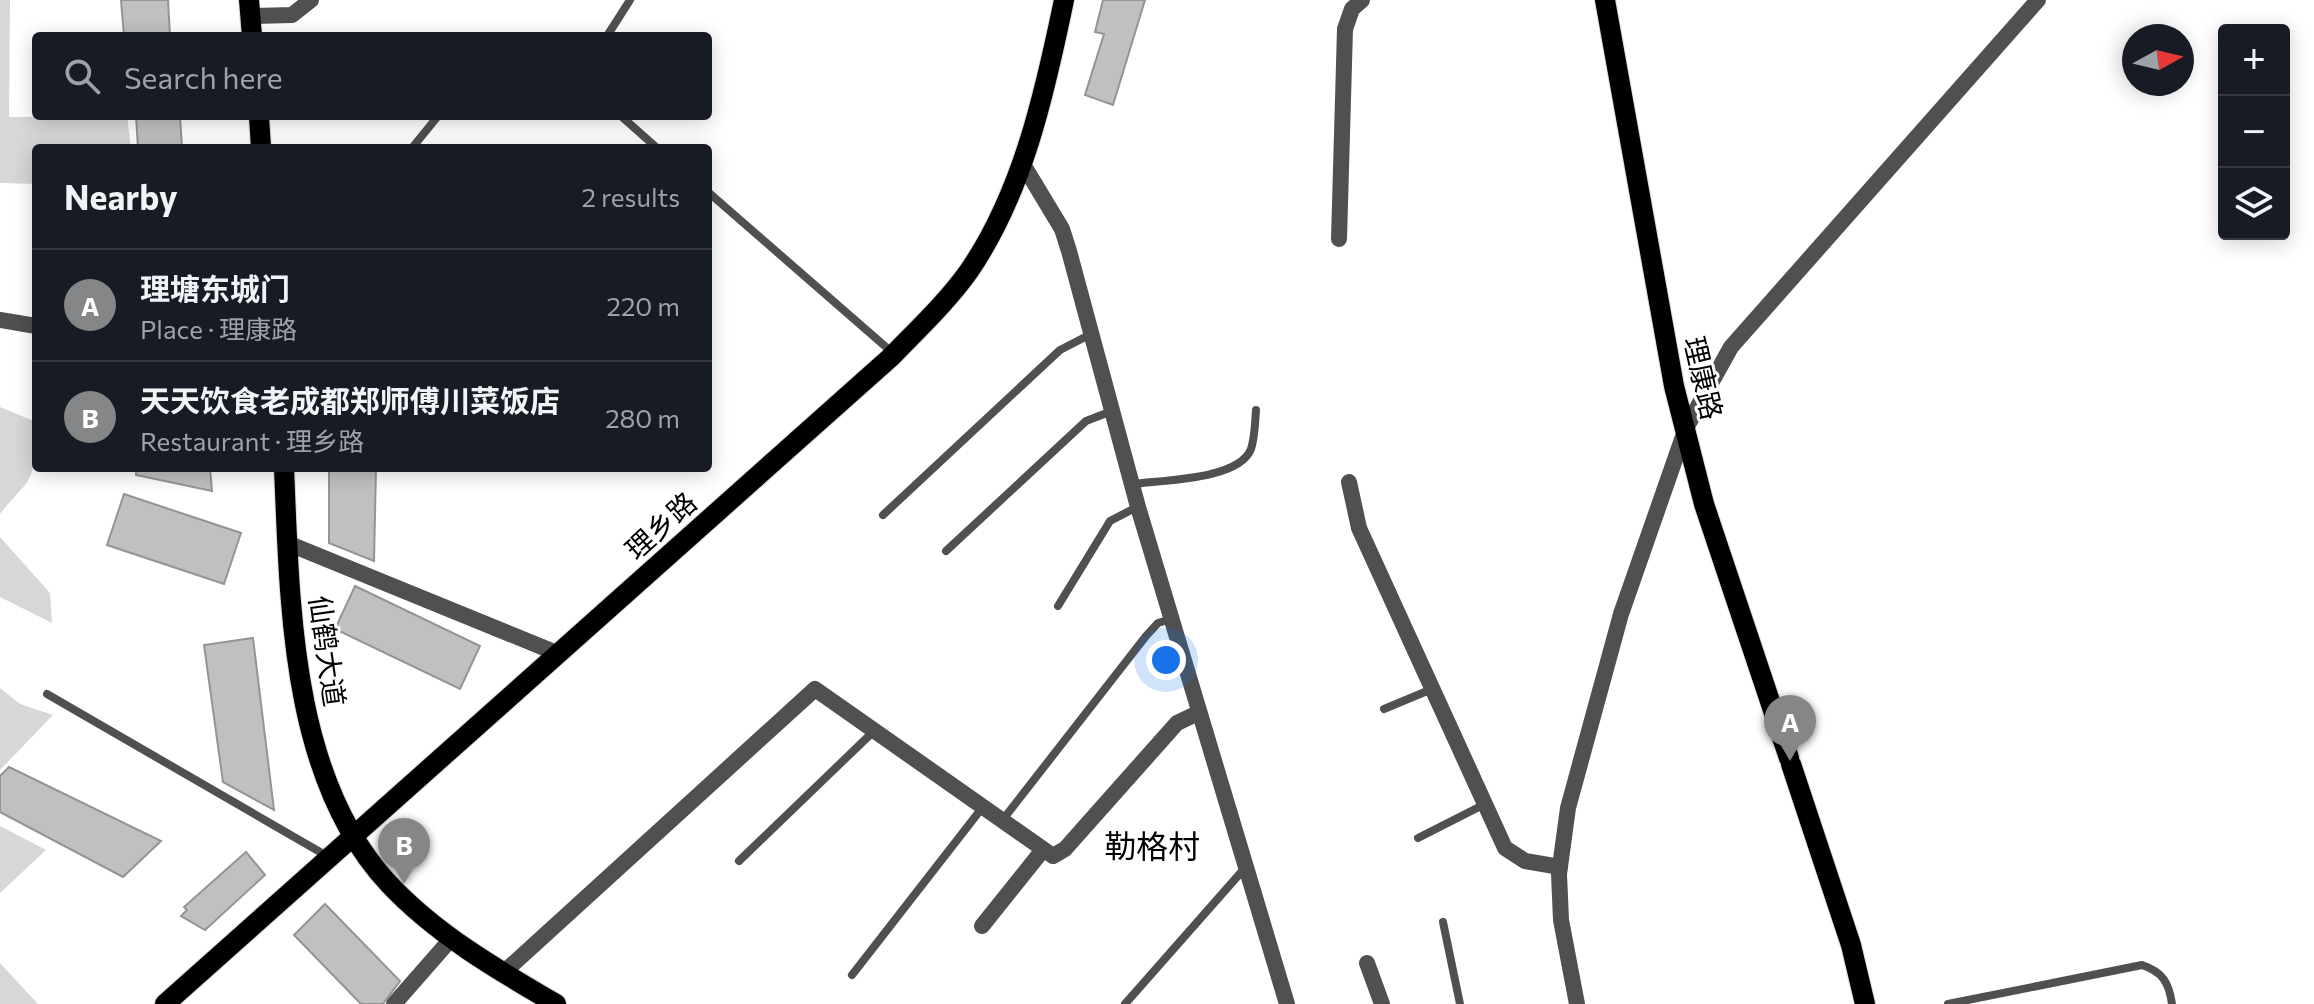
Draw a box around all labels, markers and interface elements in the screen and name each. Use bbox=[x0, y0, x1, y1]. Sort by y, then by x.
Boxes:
north arrow bbox=[2122, 24, 2194, 96]
map controls bbox=[2218, 24, 2290, 240]
button: + bbox=[2218, 24, 2290, 96]
search box bbox=[32, 32, 712, 120]
icon: search bbox=[60, 54, 104, 98]
text: Search here bbox=[124, 58, 283, 95]
button: − bbox=[2218, 96, 2290, 168]
button: layers bbox=[2218, 168, 2290, 240]
text: Nearby bbox=[64, 175, 178, 217]
text: 2 results bbox=[582, 181, 680, 212]
text: 理塘东城门 bbox=[140, 269, 290, 306]
text: A bbox=[81, 290, 99, 321]
text: 220 m bbox=[607, 290, 680, 321]
text: Place · 理康路 bbox=[140, 313, 297, 344]
street label: 理康路 bbox=[1678, 333, 1730, 423]
text: 天天饮食老成都郑师傅川菜饭店 bbox=[140, 381, 560, 418]
text: B bbox=[81, 402, 99, 433]
text: 280 m bbox=[605, 402, 680, 433]
text: Restaurant · 理乡路 bbox=[140, 425, 364, 456]
street label: 理乡路 bbox=[618, 485, 703, 566]
street label: 仙鹤大道 bbox=[303, 593, 353, 709]
your location bbox=[1146, 640, 1186, 680]
pin: A bbox=[1764, 695, 1816, 761]
pin: B bbox=[378, 818, 430, 884]
district label: 勒格村 bbox=[1104, 825, 1200, 865]

